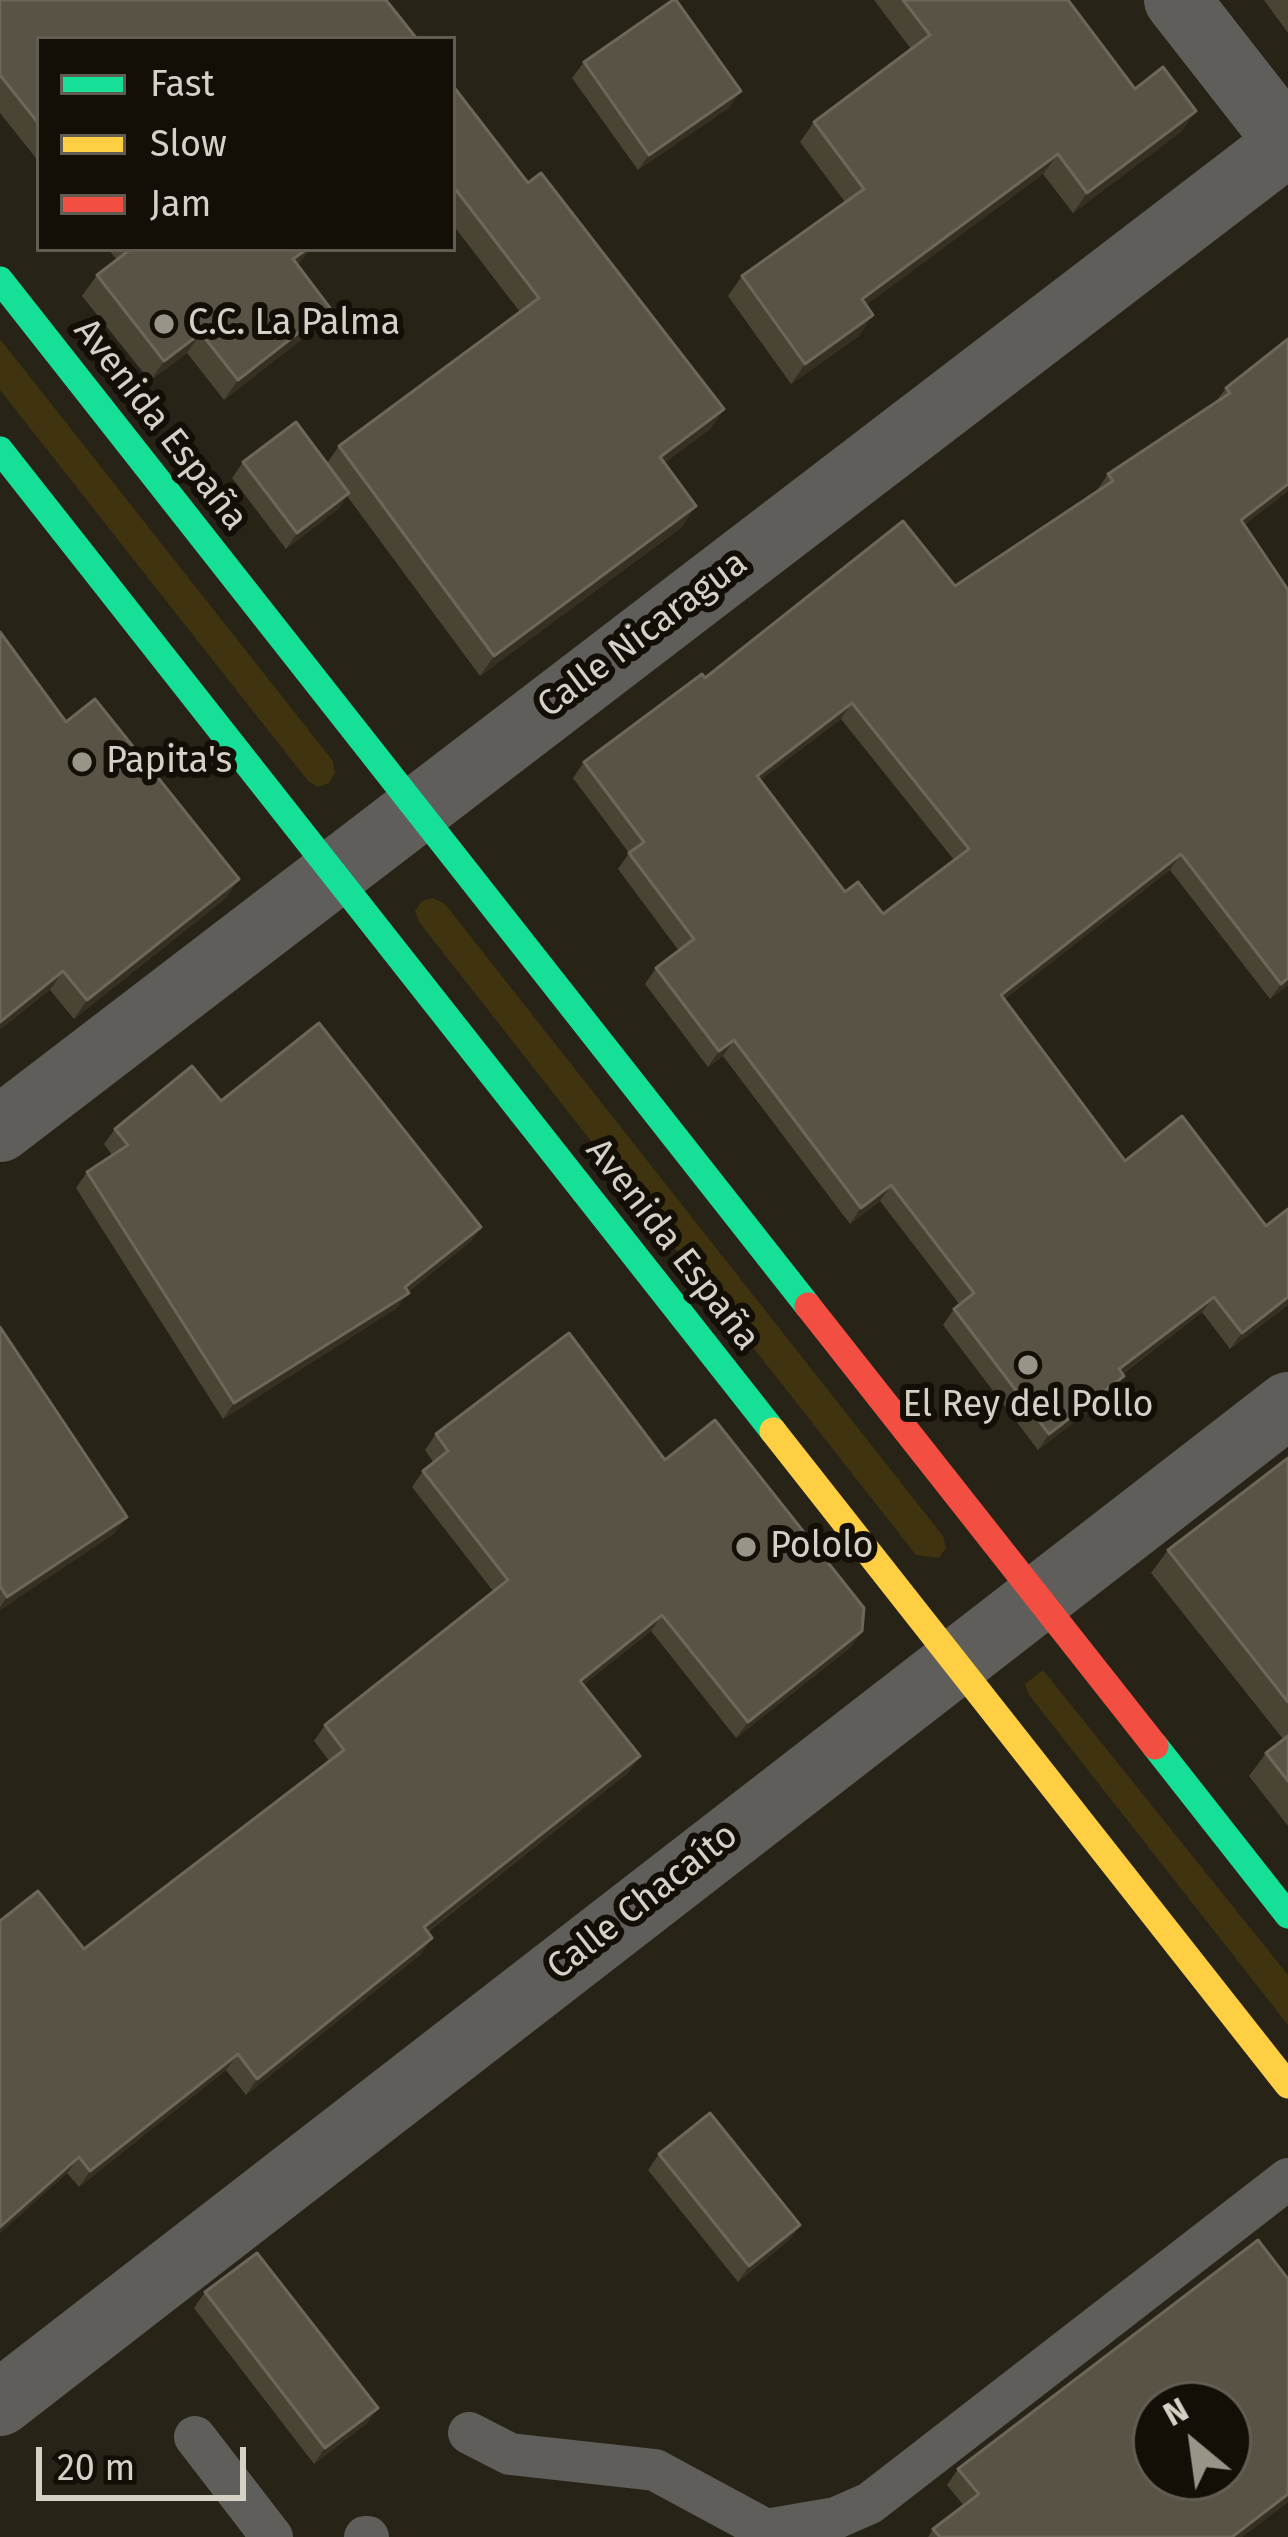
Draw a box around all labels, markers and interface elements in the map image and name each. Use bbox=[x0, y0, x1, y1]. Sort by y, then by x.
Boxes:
legend bbox=[36, 36, 456, 252]
text: Fast bbox=[150, 62, 215, 106]
text: Slow bbox=[150, 122, 227, 166]
text: Jam bbox=[150, 182, 211, 226]
place label: C.C. La Palma bbox=[188, 302, 400, 346]
street label: Avenida España bbox=[64, 310, 256, 540]
marker: C.C. La Palma bbox=[151, 311, 177, 337]
street label: Calle Nicaragua bbox=[530, 542, 756, 728]
place label: Papita's bbox=[106, 740, 232, 784]
marker: Papita's bbox=[69, 749, 95, 775]
street label: Avenida España bbox=[576, 1130, 768, 1360]
marker: El Rey del Pollo bbox=[1015, 1352, 1041, 1378]
place label: El Rey del Pollo bbox=[902, 1384, 1154, 1428]
place label: Pololo bbox=[770, 1525, 874, 1569]
marker: Pololo bbox=[733, 1534, 759, 1560]
street label: Calle Chacaíto bbox=[539, 1814, 747, 1990]
north arrow bbox=[1132, 2381, 1252, 2501]
text: N bbox=[1157, 2389, 1195, 2435]
scale bar bbox=[42, 2423, 252, 2497]
text: 20 m bbox=[57, 2446, 135, 2490]

